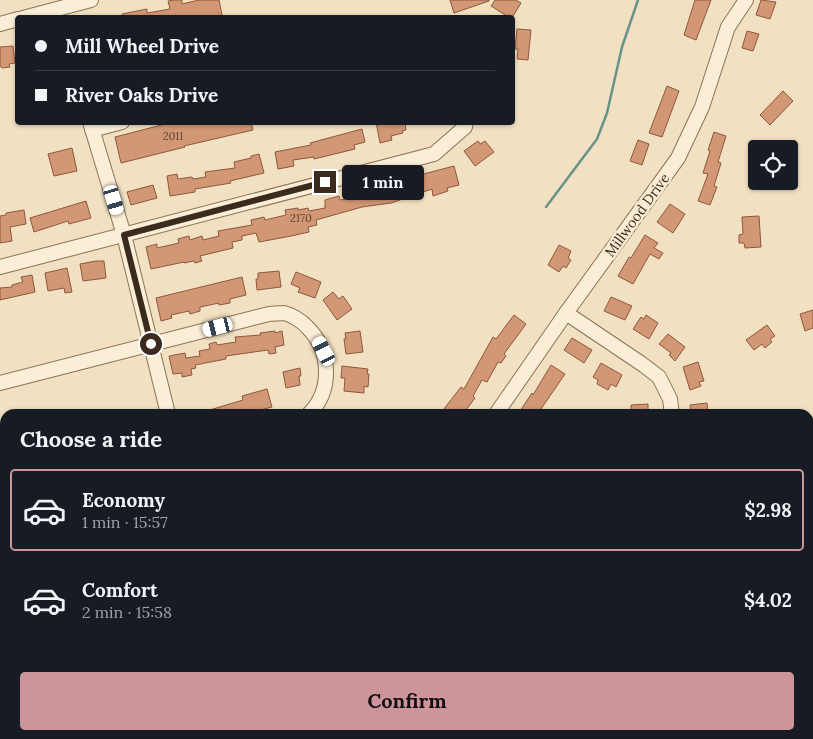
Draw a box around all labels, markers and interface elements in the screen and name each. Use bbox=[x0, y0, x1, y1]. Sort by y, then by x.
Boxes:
text: Mill Wheel Drive bbox=[65, 34, 219, 58]
text: River Oaks Drive bbox=[65, 83, 218, 107]
house number: 2011 bbox=[163, 129, 183, 143]
map controls bbox=[748, 140, 798, 190]
button: locate bbox=[748, 140, 798, 190]
callout: 1 min bbox=[342, 164, 425, 200]
street label: Millwood Drive bbox=[601, 169, 674, 260]
route end bbox=[314, 171, 336, 193]
text: 1 min bbox=[363, 172, 403, 192]
car bbox=[102, 183, 125, 217]
house number: 2170 bbox=[290, 211, 312, 225]
car bbox=[201, 316, 234, 338]
route start bbox=[140, 333, 162, 355]
car bbox=[310, 334, 337, 368]
text: Choose a ride bbox=[20, 425, 162, 453]
icon: car bbox=[22, 488, 67, 533]
text: Economy bbox=[82, 488, 165, 512]
text: $2.98 bbox=[744, 498, 792, 522]
text: 1 min · 15:57 bbox=[82, 512, 168, 532]
icon: car bbox=[22, 578, 67, 623]
text: Comfort bbox=[82, 578, 158, 602]
text: $4.02 bbox=[744, 588, 792, 612]
text: 2 min · 15:58 bbox=[82, 602, 172, 622]
button: Confirm bbox=[20, 672, 794, 730]

